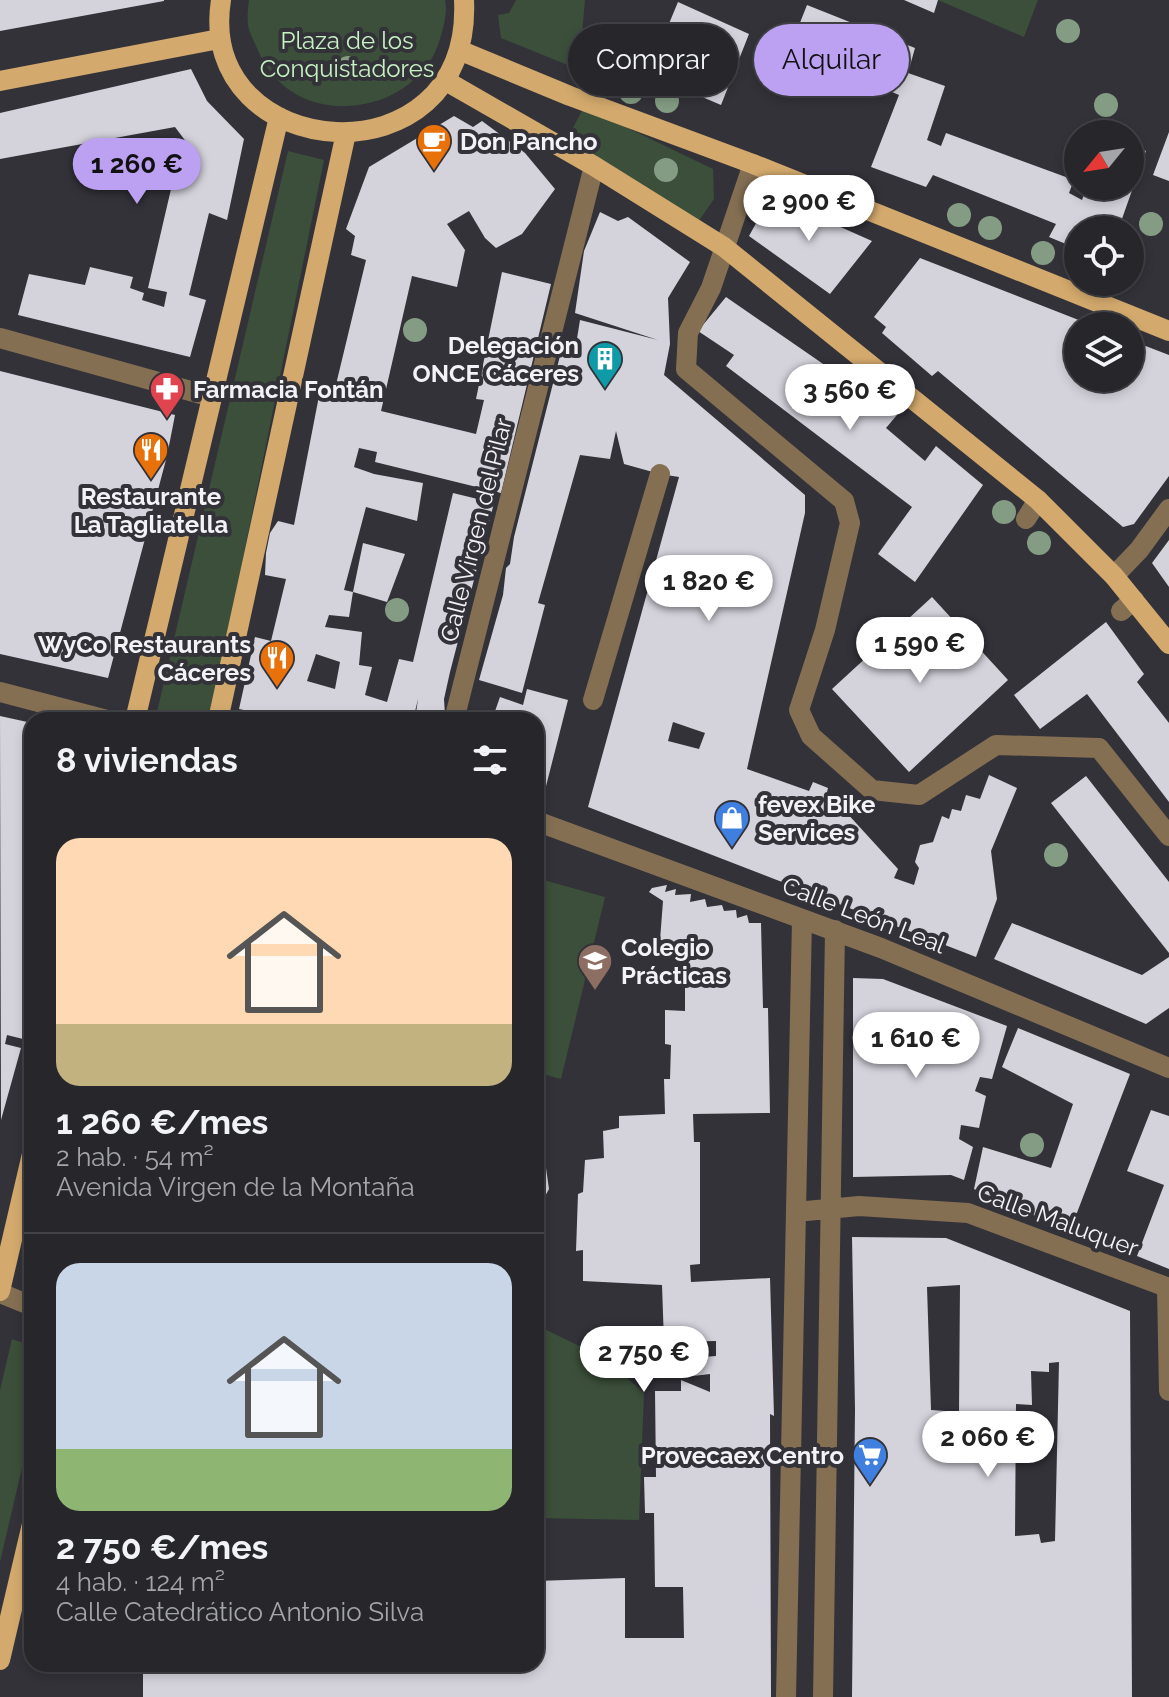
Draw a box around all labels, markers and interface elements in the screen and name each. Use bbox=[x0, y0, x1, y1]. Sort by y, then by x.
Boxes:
chip: Comprar bbox=[568, 24, 738, 96]
chip: Alquilar bbox=[754, 24, 909, 96]
park label: Plaza de los Conquistadores bbox=[260, 26, 434, 83]
north arrow bbox=[1064, 120, 1144, 200]
map controls bbox=[1064, 120, 1144, 392]
cafe icon: Don Pancho bbox=[415, 122, 453, 172]
place label: Don Pancho bbox=[460, 127, 598, 156]
pin: 1 260 € bbox=[63, 138, 211, 206]
text: 1 260 € bbox=[91, 149, 183, 179]
pin: 2 900 € bbox=[735, 175, 883, 243]
text: 2 900 € bbox=[761, 186, 857, 216]
button: locate bbox=[1064, 216, 1144, 296]
button: layers bbox=[1064, 312, 1144, 392]
place label: Delegación ONCE Cáceres bbox=[413, 331, 579, 388]
building icon: Delegación ONCE Cáceres bbox=[586, 340, 624, 390]
pin: 3 560 € bbox=[776, 364, 924, 432]
pharmacy icon: Farmacia Fontán bbox=[148, 370, 186, 420]
place label: Farmacia Fontán bbox=[193, 375, 384, 404]
text: 3 560 € bbox=[803, 375, 897, 405]
street label: Calle Virgen del Pilar bbox=[434, 414, 518, 645]
restaurant icon: Restaurante La Tagliatella bbox=[132, 431, 170, 481]
place label: Restaurante La Tagliatella bbox=[74, 482, 228, 539]
pin: 1 820 € bbox=[635, 555, 783, 623]
text: 1 820 € bbox=[663, 566, 755, 596]
pin: 1 590 € bbox=[846, 617, 994, 685]
text: 1 590 € bbox=[874, 628, 966, 658]
place label: WyCo Restaurants Cáceres bbox=[38, 630, 251, 687]
restaurant icon: WyCo Restaurants Cáceres bbox=[258, 639, 296, 689]
icon: filters bbox=[468, 738, 512, 782]
text: 8 viviendas bbox=[56, 740, 238, 780]
place label: fevex Bike Services bbox=[758, 790, 875, 847]
shop icon: fevex Bike Services bbox=[713, 799, 751, 849]
street label: Calle León Leal bbox=[778, 871, 950, 960]
icon: home bbox=[212, 890, 356, 1034]
place label: Colegio Prácticas bbox=[621, 933, 727, 990]
school or university icon: Colegio Prácticas bbox=[576, 942, 614, 992]
pin: 1 610 € bbox=[842, 1012, 990, 1080]
text: 1 610 € bbox=[871, 1023, 961, 1053]
text: 1 260 €/mes bbox=[56, 1102, 268, 1142]
text: 2 hab. · 54 m² bbox=[56, 1142, 214, 1172]
text: Avenida Virgen de la Montaña bbox=[56, 1172, 415, 1202]
street label: Calle Maluquer bbox=[974, 1177, 1143, 1263]
icon: home bbox=[212, 1315, 356, 1459]
pin: 2 750 € bbox=[570, 1326, 718, 1394]
text: 2 750 € bbox=[598, 1337, 690, 1367]
pin: 2 060 € bbox=[914, 1411, 1062, 1479]
text: 2 060 € bbox=[940, 1422, 1036, 1452]
supermarket icon: Provecaex Centro bbox=[851, 1436, 889, 1486]
place label: Provecaex Centro bbox=[641, 1441, 844, 1470]
text: 2 750 €/mes bbox=[56, 1527, 268, 1567]
text: 4 hab. · 124 m² bbox=[56, 1567, 225, 1597]
text: Calle Catedrático Antonio Silva bbox=[56, 1597, 424, 1627]

